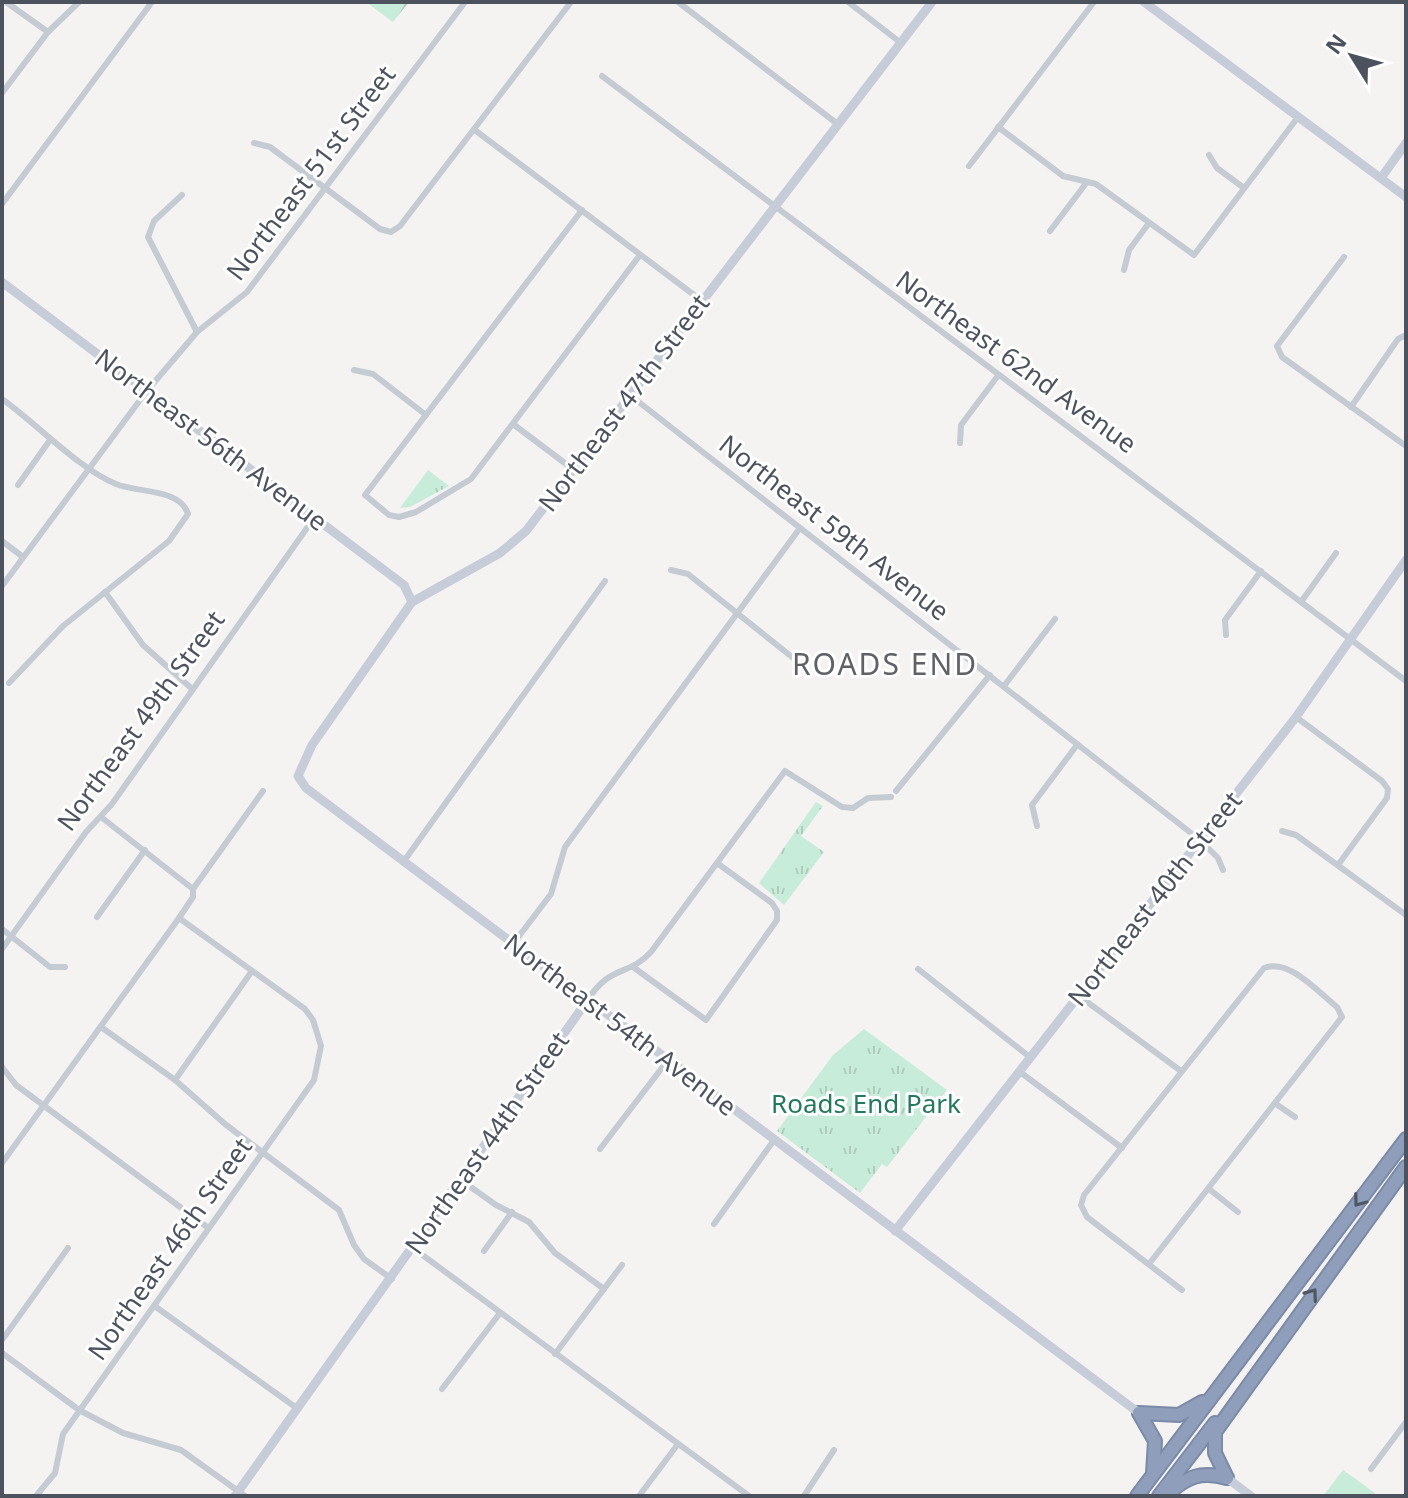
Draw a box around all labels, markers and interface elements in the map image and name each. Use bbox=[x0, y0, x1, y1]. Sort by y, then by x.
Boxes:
north arrow bbox=[1312, 16, 1392, 96]
text: N bbox=[1318, 27, 1353, 60]
street label: Northeast 51st Street bbox=[217, 58, 403, 287]
street label: Northeast 62nd Avenue bbox=[889, 262, 1144, 461]
street label: Northeast 47th Street bbox=[529, 286, 717, 519]
street label: Northeast 56th Avenue bbox=[88, 340, 335, 539]
street label: Northeast 59th Avenue bbox=[712, 426, 957, 628]
street label: Northeast 49th Street bbox=[48, 603, 232, 838]
district label: ROADS END bbox=[792, 643, 978, 684]
street label: Northeast 40th Street bbox=[1059, 783, 1250, 1014]
street label: Northeast 54th Avenue bbox=[497, 925, 744, 1124]
street label: Northeast 44th Street bbox=[396, 1024, 577, 1261]
park label: Roads End Park bbox=[771, 1085, 961, 1121]
street label: Northeast 46th Street bbox=[79, 1130, 260, 1367]
one-way arrow bbox=[1355, 1193, 1369, 1207]
one-way arrow bbox=[1302, 1288, 1317, 1303]

